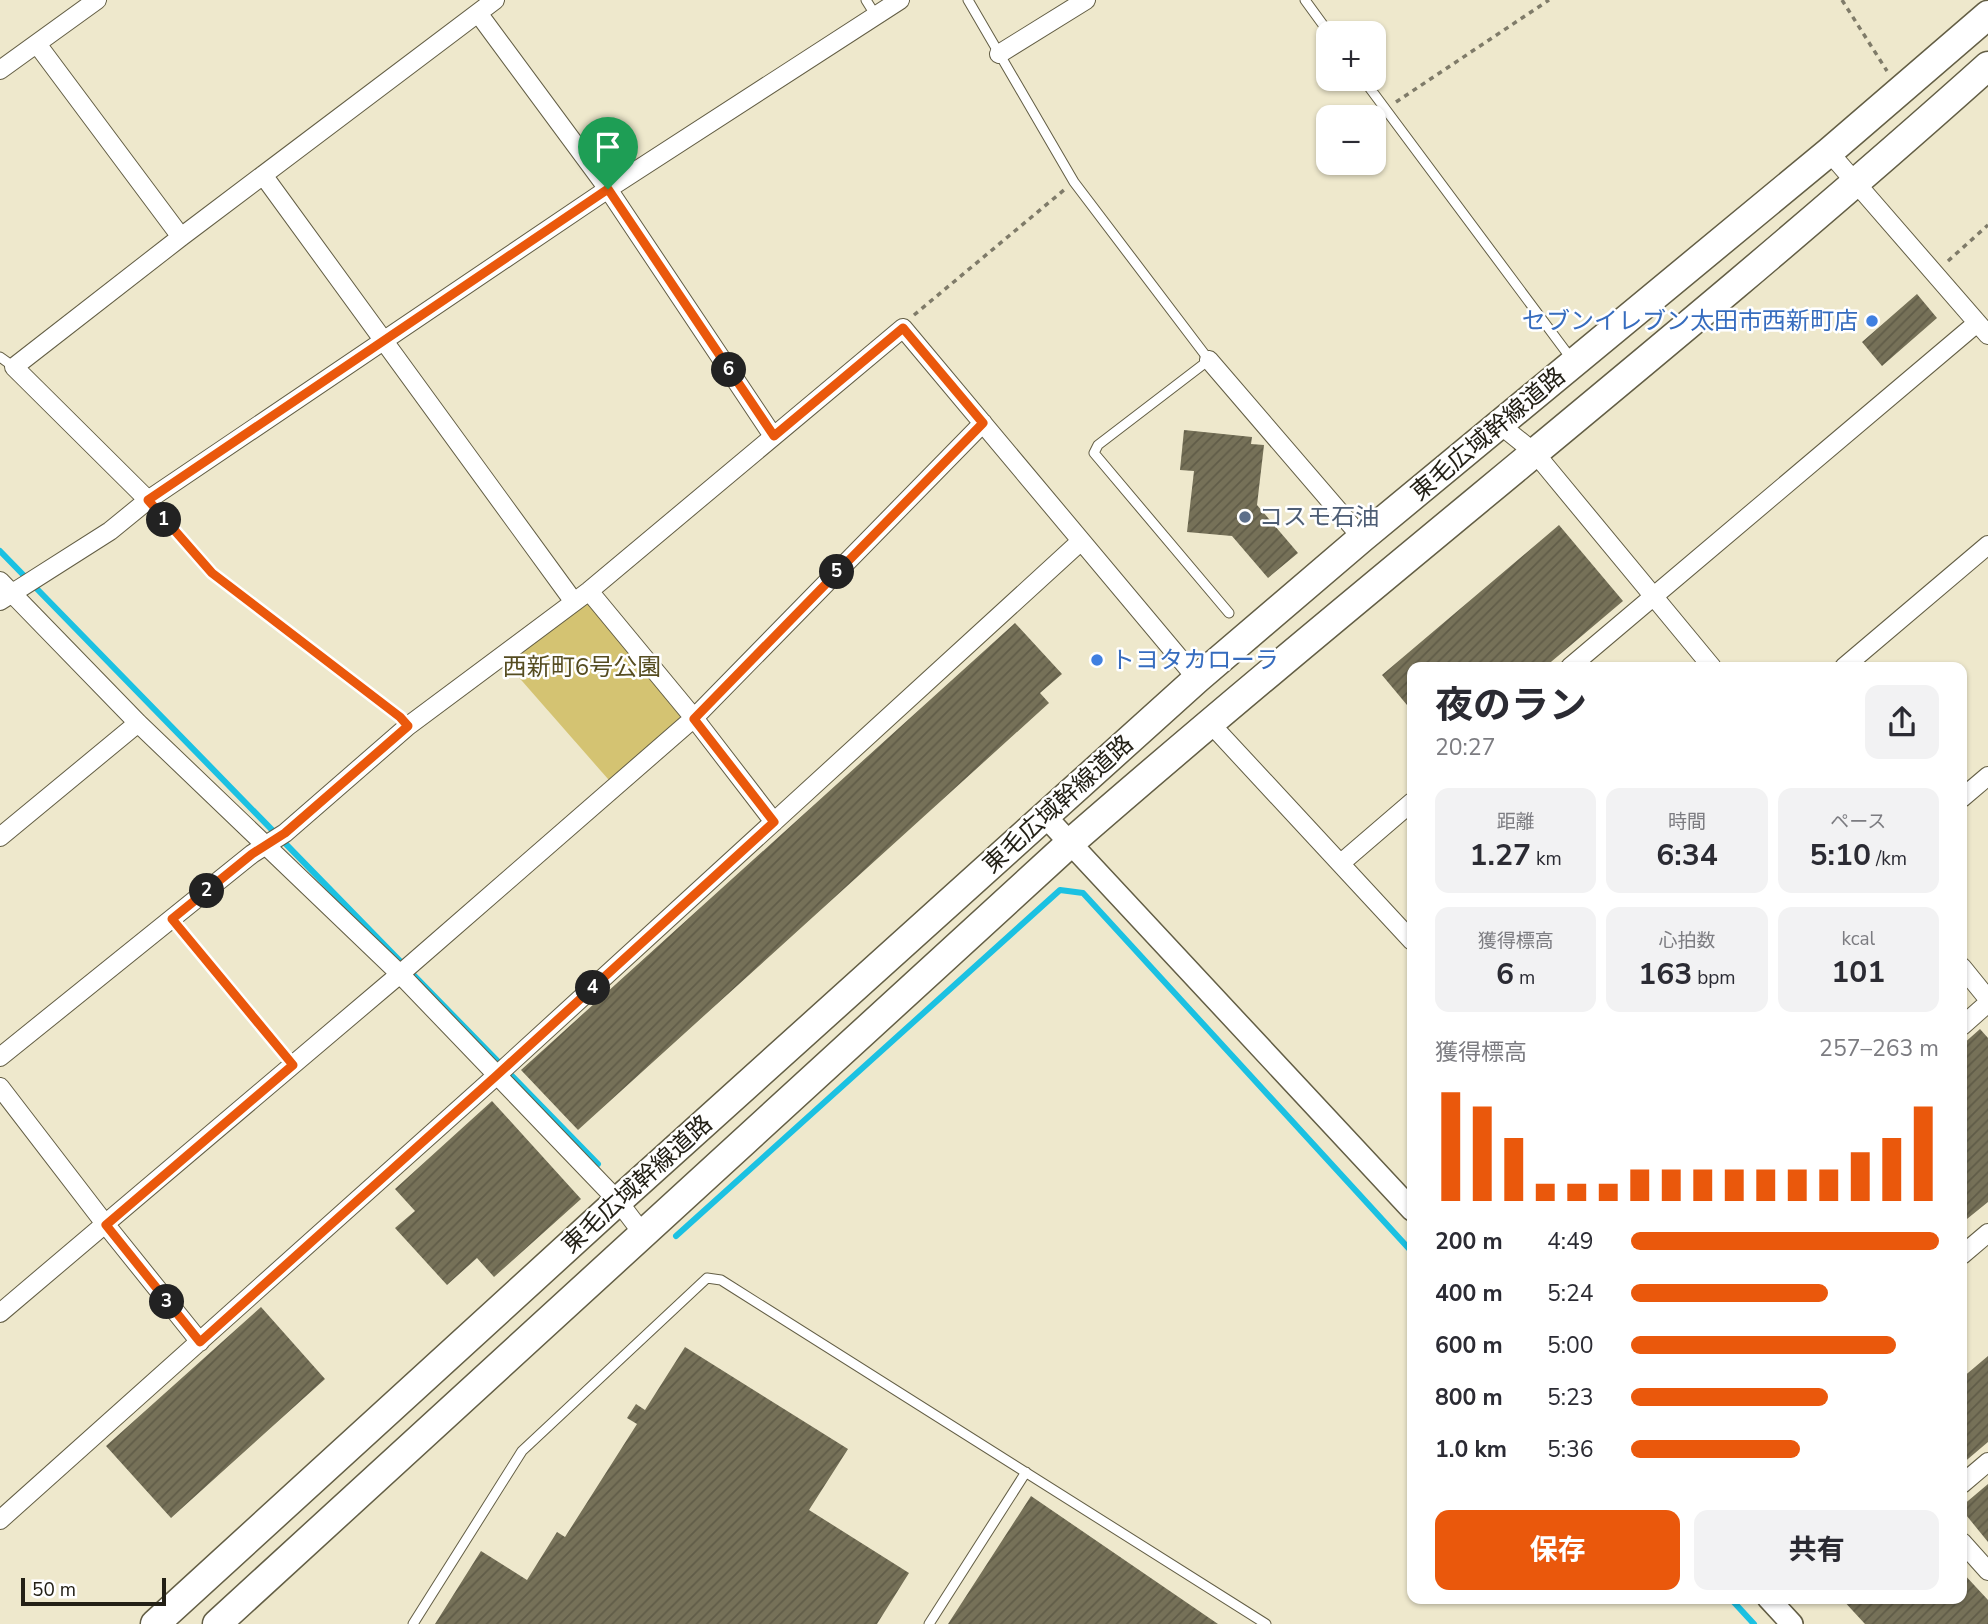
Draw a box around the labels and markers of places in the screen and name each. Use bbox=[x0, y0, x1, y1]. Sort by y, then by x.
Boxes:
pin bbox=[578, 117, 638, 189]
place label: セブンイレブン太田市西新町店 bbox=[1522, 305, 1858, 337]
marker: セブンイレブン太田市西新町店 bbox=[1864, 313, 1880, 329]
pin: 6 bbox=[712, 352, 746, 388]
place label: コスモ石油 bbox=[1259, 501, 1379, 533]
pin: 1 bbox=[146, 503, 182, 538]
marker: コスモ石油 bbox=[1237, 509, 1253, 525]
pin: 5 bbox=[820, 554, 854, 590]
place label: トヨタカローラ bbox=[1111, 644, 1279, 676]
marker: トヨタカローラ bbox=[1089, 652, 1105, 668]
pin: 2 bbox=[190, 874, 224, 908]
pin: 4 bbox=[576, 970, 610, 1006]
pin: 3 bbox=[150, 1284, 184, 1320]

